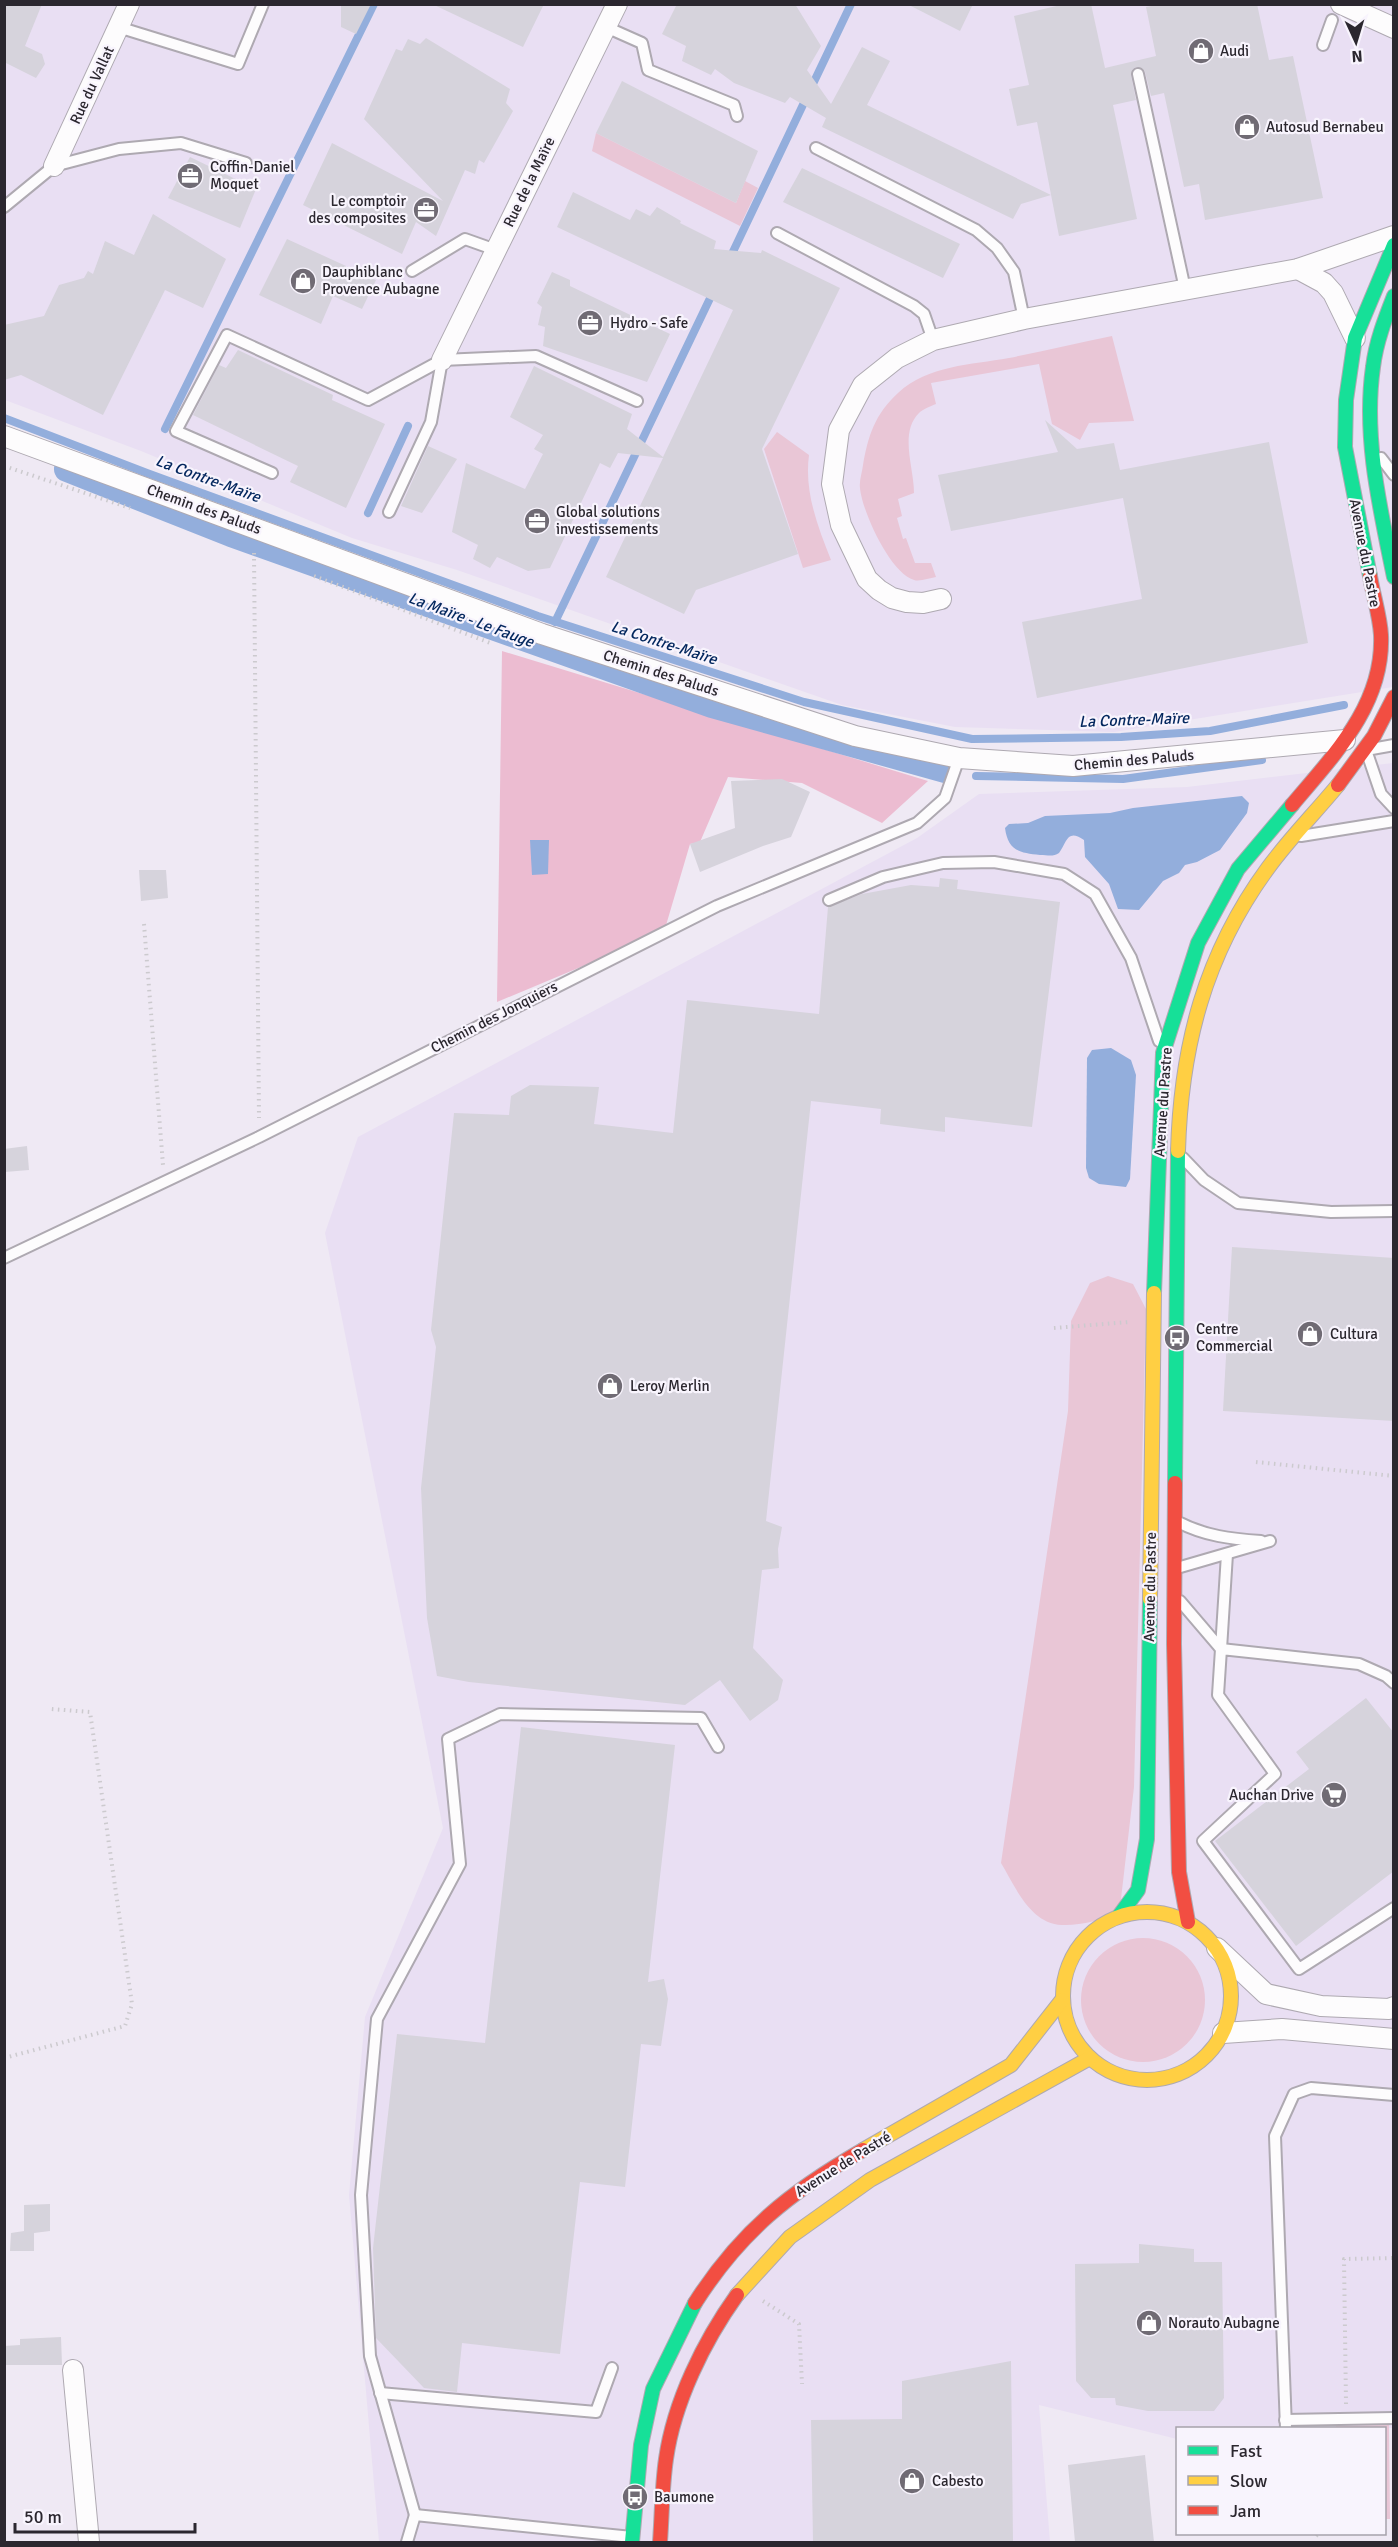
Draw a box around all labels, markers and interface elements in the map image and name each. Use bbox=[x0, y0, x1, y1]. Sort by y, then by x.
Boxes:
north arrow bbox=[1326, 12, 1386, 72]
shop icon: Audi bbox=[1186, 36, 1216, 66]
place label: Audi bbox=[1220, 42, 1249, 60]
street label: Rue du Vallat bbox=[66, 43, 118, 127]
text: N bbox=[1351, 46, 1363, 66]
shop icon: Autosud Bernabeu bbox=[1232, 112, 1262, 142]
place label: Autosud Bernabeu bbox=[1266, 118, 1384, 136]
street label: Rue de la Maïre bbox=[499, 134, 559, 230]
place label: Coffin-Daniel Moquet bbox=[210, 158, 295, 193]
office icon: Coffin-Daniel Moquet bbox=[175, 161, 205, 191]
place label: Le comptoir des composites bbox=[308, 192, 406, 227]
office icon: Le comptoir des composites bbox=[411, 195, 441, 225]
place label: Dauphiblanc Provence Aubagne bbox=[322, 263, 440, 298]
shop icon: Dauphiblanc Provence Aubagne bbox=[288, 266, 318, 296]
office icon: Hydro - Safe bbox=[575, 308, 605, 338]
place label: Hydro - Safe bbox=[610, 314, 688, 332]
water label: La Contre-Maïre bbox=[153, 451, 264, 508]
street label: Chemin des Paluds bbox=[144, 480, 264, 538]
street label: Avenue du Pastre bbox=[1346, 497, 1384, 609]
place label: Global solutions investissements bbox=[556, 503, 660, 538]
office icon: Global solutions investissements bbox=[522, 506, 552, 536]
water label: La Maïre - Le Fauge bbox=[406, 588, 537, 652]
water label: La Contre-Maïre bbox=[609, 616, 720, 670]
street label: Chemin des Paluds bbox=[601, 646, 721, 700]
water label: La Contre-Maïre bbox=[1079, 708, 1190, 732]
street label: Chemin des Paluds bbox=[1073, 746, 1195, 774]
street label: Chemin des Jonquiers bbox=[428, 977, 561, 1057]
street label: Avenue du Pastre bbox=[1150, 1046, 1176, 1158]
shop icon: Cultura bbox=[1295, 1319, 1325, 1349]
place label: Centre Commercial bbox=[1196, 1320, 1273, 1355]
bus stop icon: Centre Commercial bbox=[1162, 1323, 1192, 1353]
place label: Cultura bbox=[1330, 1325, 1378, 1343]
shop icon: Leroy Merlin bbox=[595, 1371, 625, 1401]
place label: Leroy Merlin bbox=[630, 1377, 710, 1395]
street label: Avenue du Pastre bbox=[1140, 1532, 1160, 1642]
supermarket icon: Auchan Drive bbox=[1319, 1780, 1349, 1810]
place label: Auchan Drive bbox=[1229, 1786, 1314, 1804]
street label: Avenue de Pastré bbox=[792, 2127, 894, 2201]
shop icon: Norauto Aubagne bbox=[1134, 2308, 1164, 2338]
place label: Norauto Aubagne bbox=[1168, 2314, 1280, 2332]
legend bbox=[1176, 2427, 1386, 2535]
text: Fast bbox=[1230, 2440, 1262, 2462]
shop icon: Cabesto bbox=[897, 2466, 927, 2496]
text: Slow bbox=[1230, 2470, 1267, 2492]
place label: Cabesto bbox=[932, 2472, 984, 2490]
bus stop icon: Baumone bbox=[620, 2482, 650, 2512]
place label: Baumone bbox=[654, 2488, 714, 2506]
scale bar bbox=[15, 2496, 195, 2534]
text: Jam bbox=[1230, 2500, 1261, 2522]
text: 50 m bbox=[24, 2506, 62, 2528]

